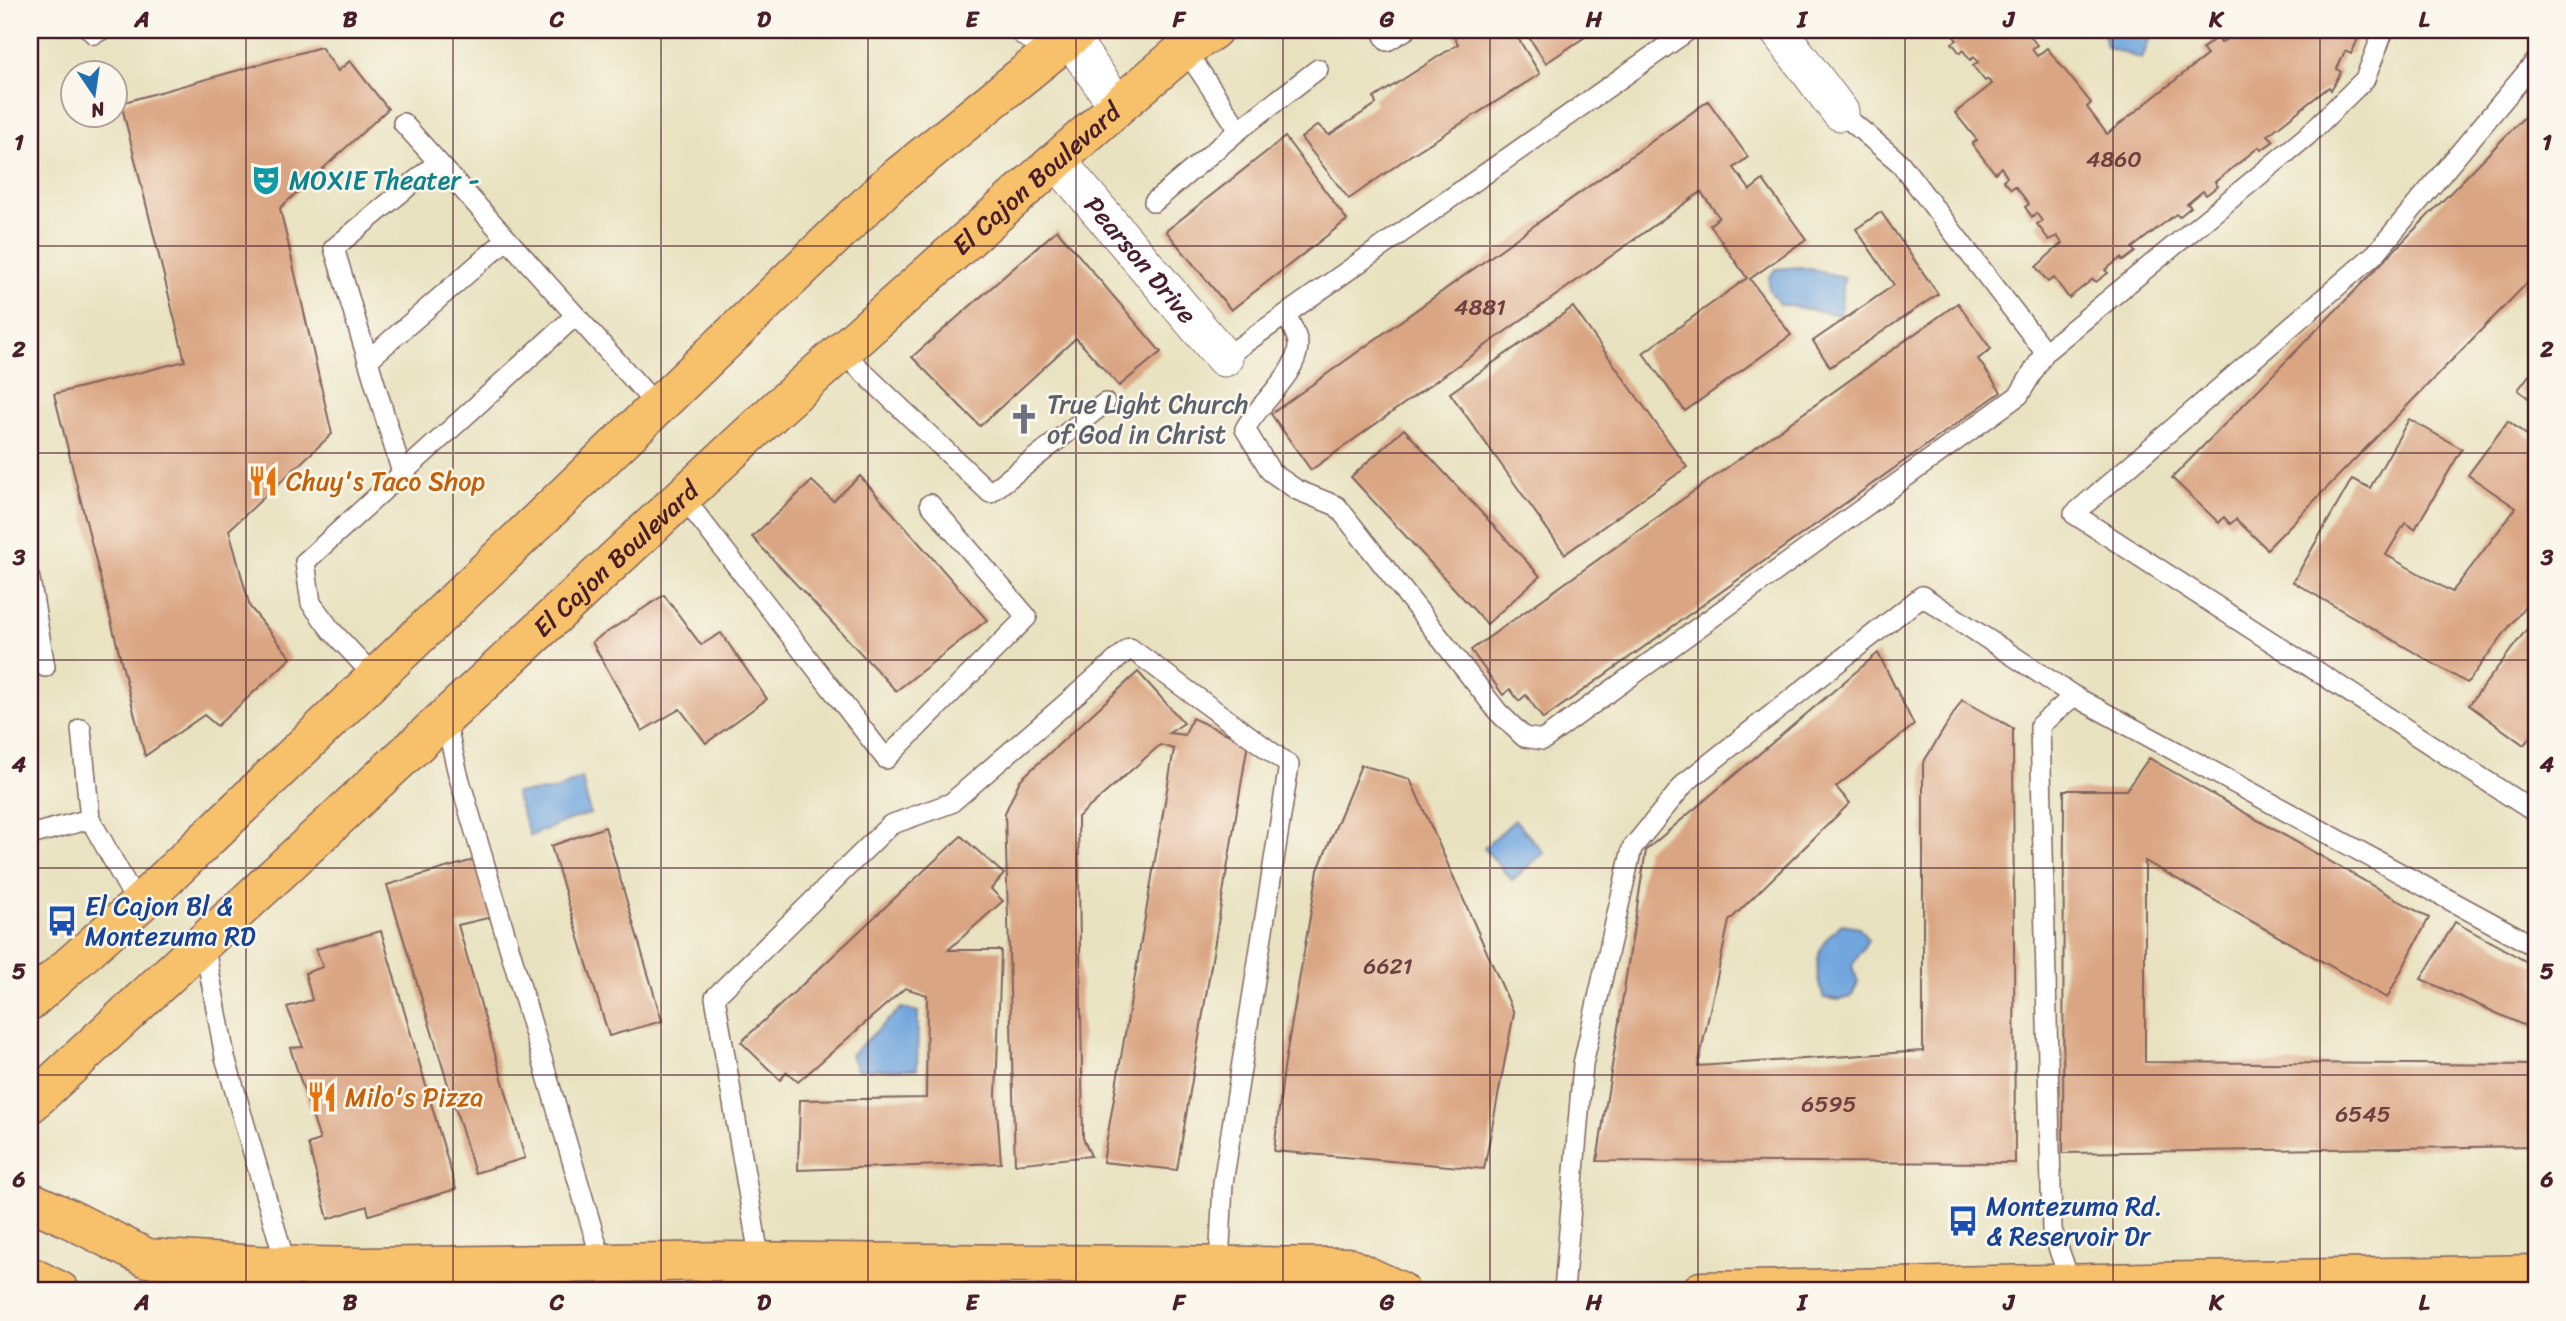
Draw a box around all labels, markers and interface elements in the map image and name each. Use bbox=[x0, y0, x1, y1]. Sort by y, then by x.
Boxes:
text: A bbox=[133, 0, 150, 40]
text: B bbox=[343, 0, 358, 40]
text: C bbox=[549, 0, 565, 40]
text: D bbox=[757, 0, 772, 40]
text: E bbox=[966, 0, 981, 40]
text: F bbox=[1172, 0, 1187, 40]
text: G bbox=[1379, 0, 1395, 40]
text: H bbox=[1585, 0, 1603, 40]
text: I bbox=[1796, 0, 1808, 40]
text: J bbox=[2002, 0, 2016, 40]
text: K bbox=[2208, 0, 2225, 40]
text: L bbox=[2419, 0, 2430, 40]
north arrow bbox=[60, 60, 130, 130]
street label: El Cajon Boulevard bbox=[941, 89, 1133, 267]
text: N bbox=[87, 92, 109, 128]
text: 1 bbox=[14, 122, 24, 163]
text: 1 bbox=[2542, 122, 2552, 163]
house number: 4860 bbox=[2086, 139, 2142, 180]
place label: MOXIE Theater - bbox=[289, 157, 480, 203]
theatre icon: MOXIE Theater - bbox=[249, 163, 283, 197]
street label: Pearson Drive bbox=[1072, 185, 1209, 335]
house number: 4881 bbox=[1454, 287, 1506, 328]
text: 2 bbox=[11, 329, 26, 370]
text: 2 bbox=[2539, 329, 2554, 370]
place label: True Light Church of God in Christ bbox=[1047, 381, 1248, 457]
church icon: True Light Church of God in Christ bbox=[1007, 402, 1041, 436]
place label: Chuy's Taco Shop bbox=[286, 458, 485, 504]
restaurant icon: Chuy's Taco Shop bbox=[246, 464, 280, 498]
street label: El Cajon Boulevard bbox=[522, 468, 711, 649]
text: 3 bbox=[12, 537, 26, 578]
text: 3 bbox=[2540, 537, 2554, 578]
text: 4 bbox=[11, 744, 27, 785]
text: 4 bbox=[2539, 744, 2555, 785]
place label: El Cajon Bl & Montezuma RD bbox=[85, 883, 256, 959]
bus stop icon: El Cajon Bl & Montezuma RD bbox=[45, 904, 79, 938]
house number: 6621 bbox=[1363, 946, 1413, 987]
text: 5 bbox=[12, 951, 26, 992]
text: 5 bbox=[2540, 951, 2554, 992]
place label: Milo's Pizza bbox=[345, 1074, 483, 1120]
restaurant icon: Milo's Pizza bbox=[305, 1080, 339, 1114]
house number: 6595 bbox=[1801, 1084, 1857, 1125]
house number: 6545 bbox=[2335, 1094, 2391, 1135]
text: 6 bbox=[11, 1159, 26, 1200]
text: 6 bbox=[2539, 1159, 2554, 1200]
place label: Montezuma Rd. & Reservoir Dr bbox=[1986, 1183, 2163, 1259]
bus stop icon: Montezuma Rd. & Reservoir Dr bbox=[1946, 1204, 1980, 1238]
text: A bbox=[133, 1282, 150, 1321]
text: B bbox=[343, 1282, 358, 1321]
text: C bbox=[549, 1282, 565, 1321]
text: D bbox=[757, 1282, 772, 1321]
text: E bbox=[966, 1282, 981, 1321]
text: F bbox=[1172, 1282, 1187, 1321]
text: G bbox=[1379, 1282, 1395, 1321]
text: H bbox=[1585, 1282, 1603, 1321]
text: I bbox=[1796, 1282, 1808, 1321]
text: J bbox=[2002, 1282, 2016, 1321]
text: K bbox=[2208, 1282, 2225, 1321]
text: L bbox=[2419, 1282, 2430, 1321]

